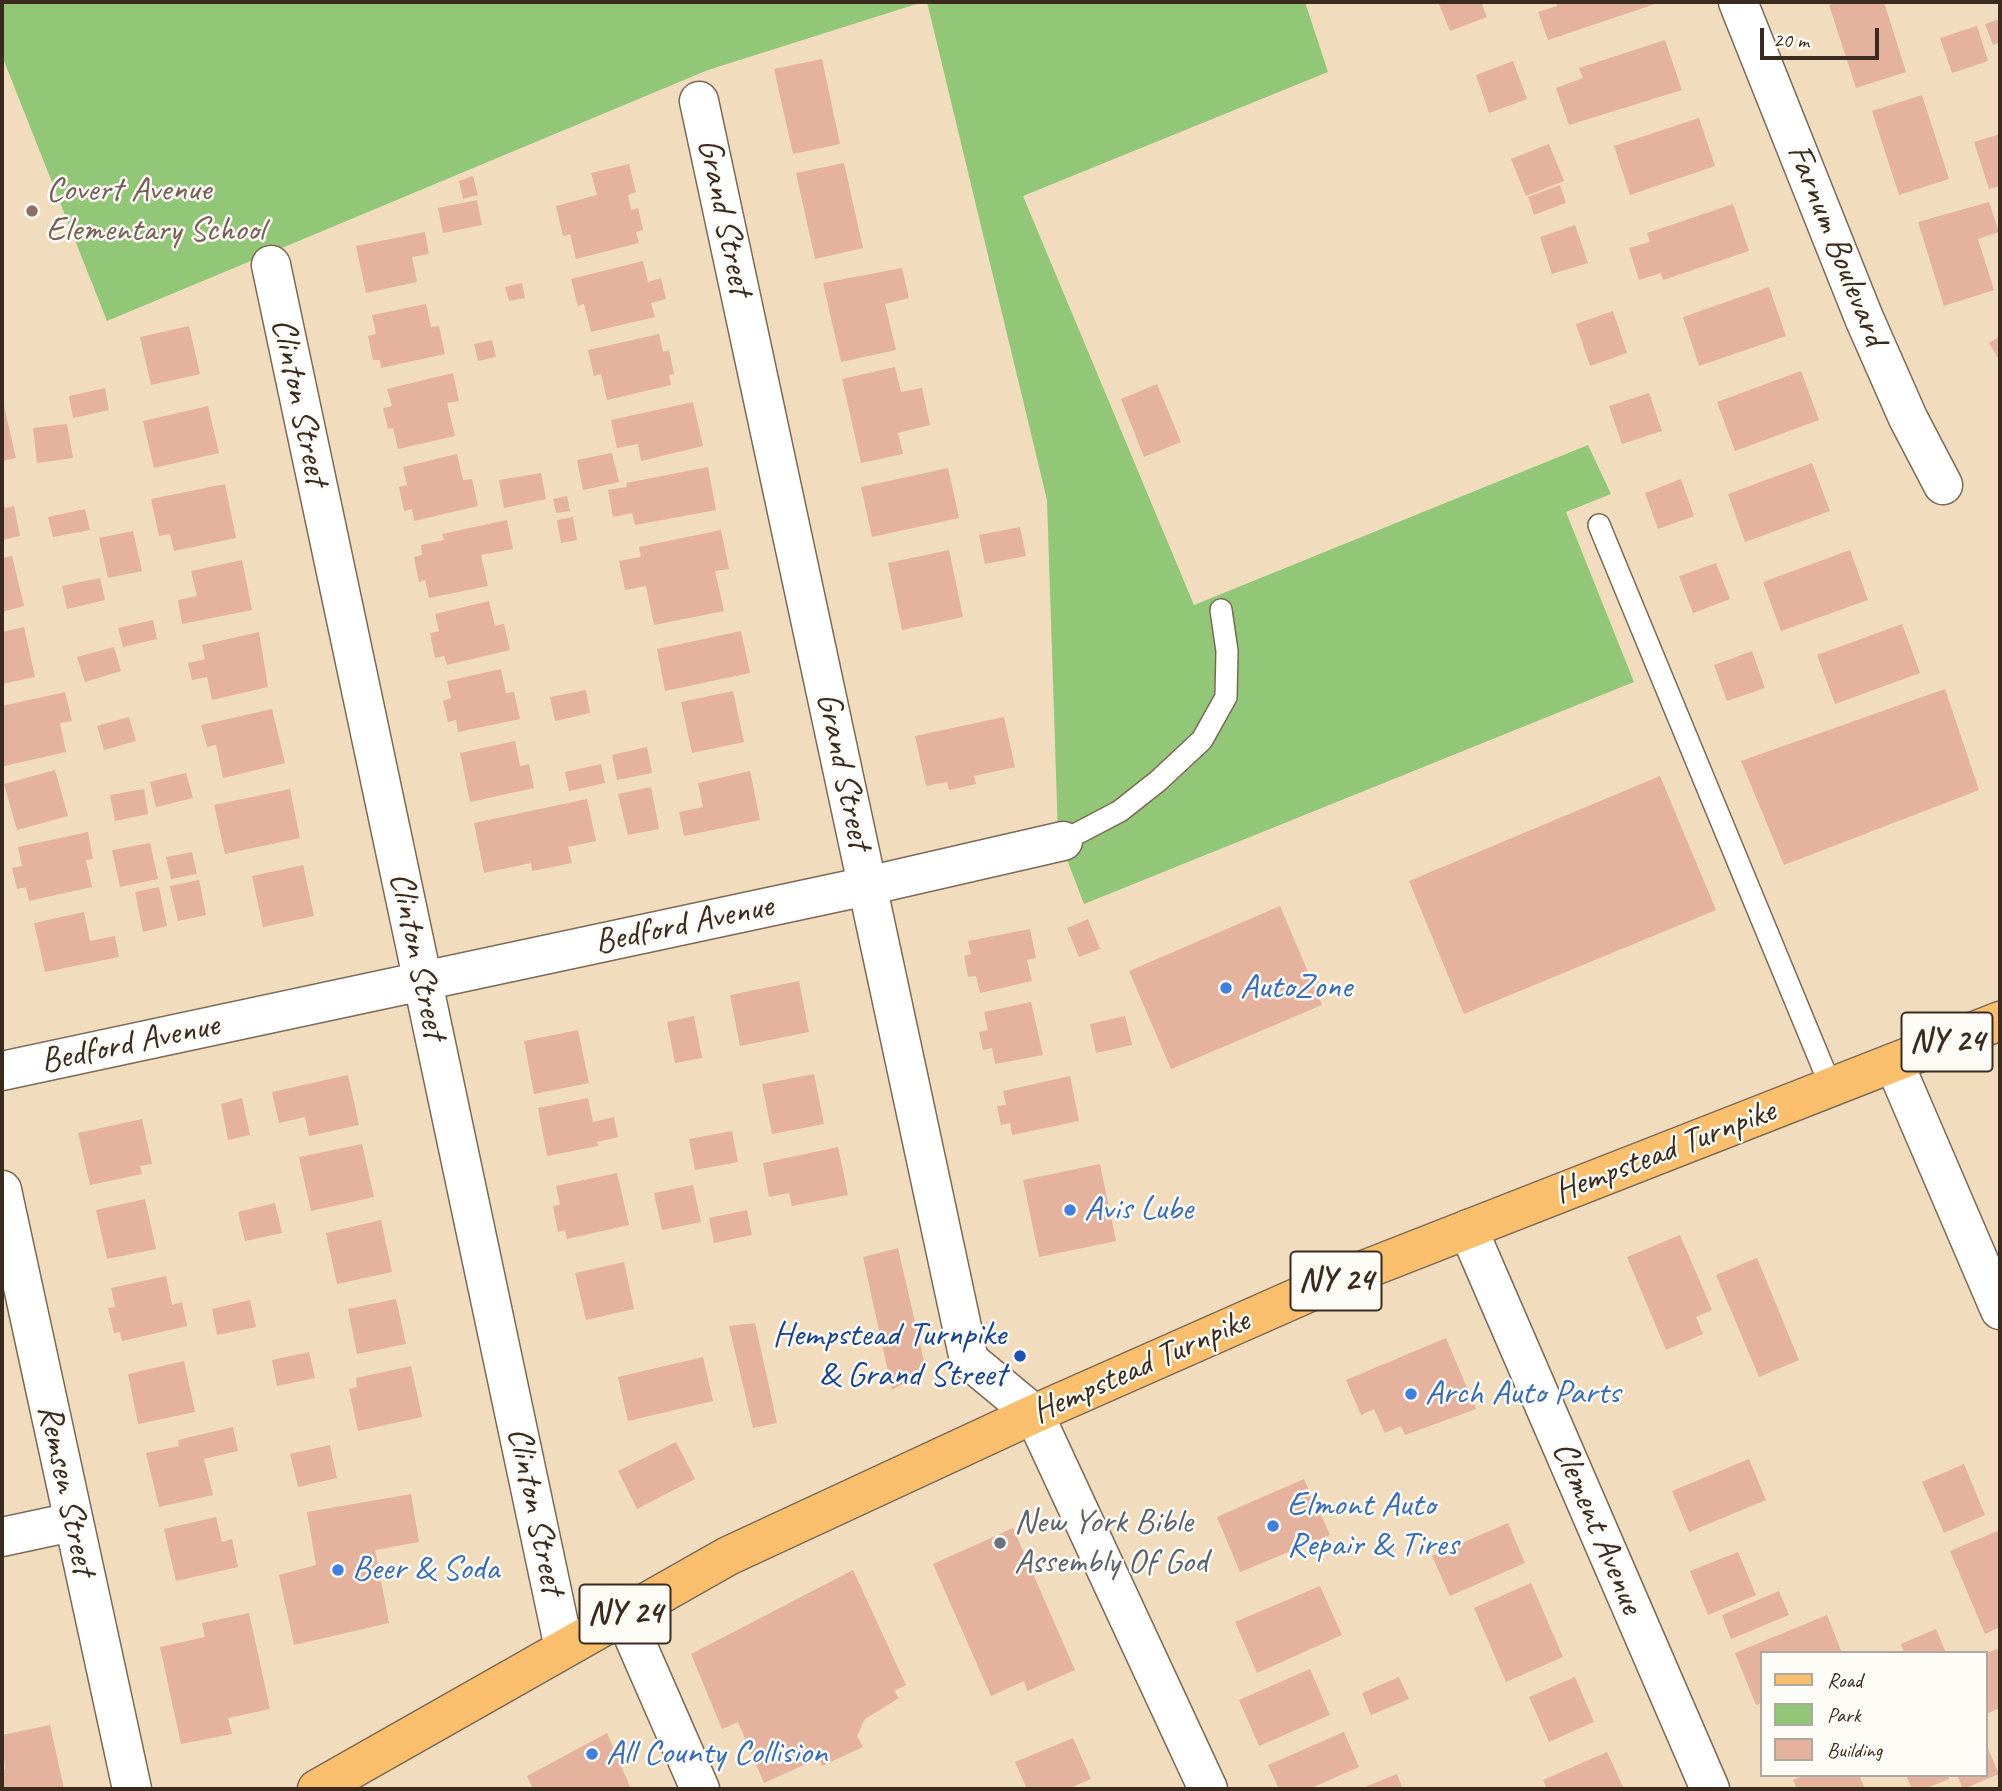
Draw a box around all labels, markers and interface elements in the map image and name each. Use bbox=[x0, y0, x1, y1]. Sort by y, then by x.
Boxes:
scale bar bbox=[1764, 14, 1883, 58]
text: 20 m bbox=[1773, 27, 1809, 53]
street label: Grand Street bbox=[687, 135, 761, 299]
street label: Farnum Boulevard bbox=[1777, 138, 1895, 352]
place label: Covert Avenue Elementary School bbox=[46, 170, 265, 252]
marker: Covert Avenue Elementary School bbox=[24, 203, 40, 219]
street label: Clinton Street bbox=[261, 315, 337, 489]
street label: Grand Street bbox=[806, 689, 880, 853]
street label: Clinton Street bbox=[379, 869, 455, 1043]
street label: Bedford Avenue bbox=[591, 886, 777, 964]
place label: AutoZone bbox=[1240, 967, 1352, 1009]
marker: AutoZone bbox=[1218, 980, 1234, 996]
street label: Bedford Avenue bbox=[37, 1005, 223, 1083]
road number: NY 24 bbox=[1902, 1012, 1993, 1072]
street label: Hempstead Turnpike bbox=[1548, 1091, 1782, 1213]
place label: Avis Lube bbox=[1084, 1189, 1193, 1231]
marker: Avis Lube bbox=[1062, 1202, 1078, 1218]
road number: NY 24 bbox=[1290, 1252, 1382, 1310]
street label: Hempstead Turnpike bbox=[1026, 1300, 1256, 1434]
place label: Hempstead Turnpike & Grand Street bbox=[773, 1315, 1006, 1397]
marker: Hempstead Turnpike & Grand Street bbox=[1012, 1348, 1028, 1364]
place label: Arch Auto Parts bbox=[1425, 1373, 1620, 1415]
marker: Arch Auto Parts bbox=[1403, 1386, 1419, 1402]
street label: Remsen Street bbox=[27, 1401, 105, 1579]
street label: Clinton Street bbox=[497, 1424, 573, 1598]
street label: Clement Avenue bbox=[1542, 1436, 1652, 1620]
place label: Elmont Auto Repair & Tires bbox=[1287, 1485, 1458, 1567]
place label: New York Bible Assembly Of God bbox=[1014, 1502, 1207, 1584]
marker: Elmont Auto Repair & Tires bbox=[1265, 1518, 1281, 1534]
marker: New York Bible Assembly Of God bbox=[992, 1535, 1008, 1551]
place label: Beer & Soda bbox=[352, 1549, 499, 1591]
marker: Beer & Soda bbox=[330, 1562, 346, 1578]
road number: NY 24 bbox=[580, 1584, 670, 1644]
legend bbox=[1760, 1651, 1988, 1777]
text: Road bbox=[1827, 1667, 1862, 1693]
text: Park bbox=[1827, 1702, 1860, 1728]
place label: All County Collision bbox=[606, 1733, 827, 1775]
text: Building bbox=[1827, 1737, 1882, 1763]
marker: All County Collision bbox=[584, 1746, 600, 1762]

